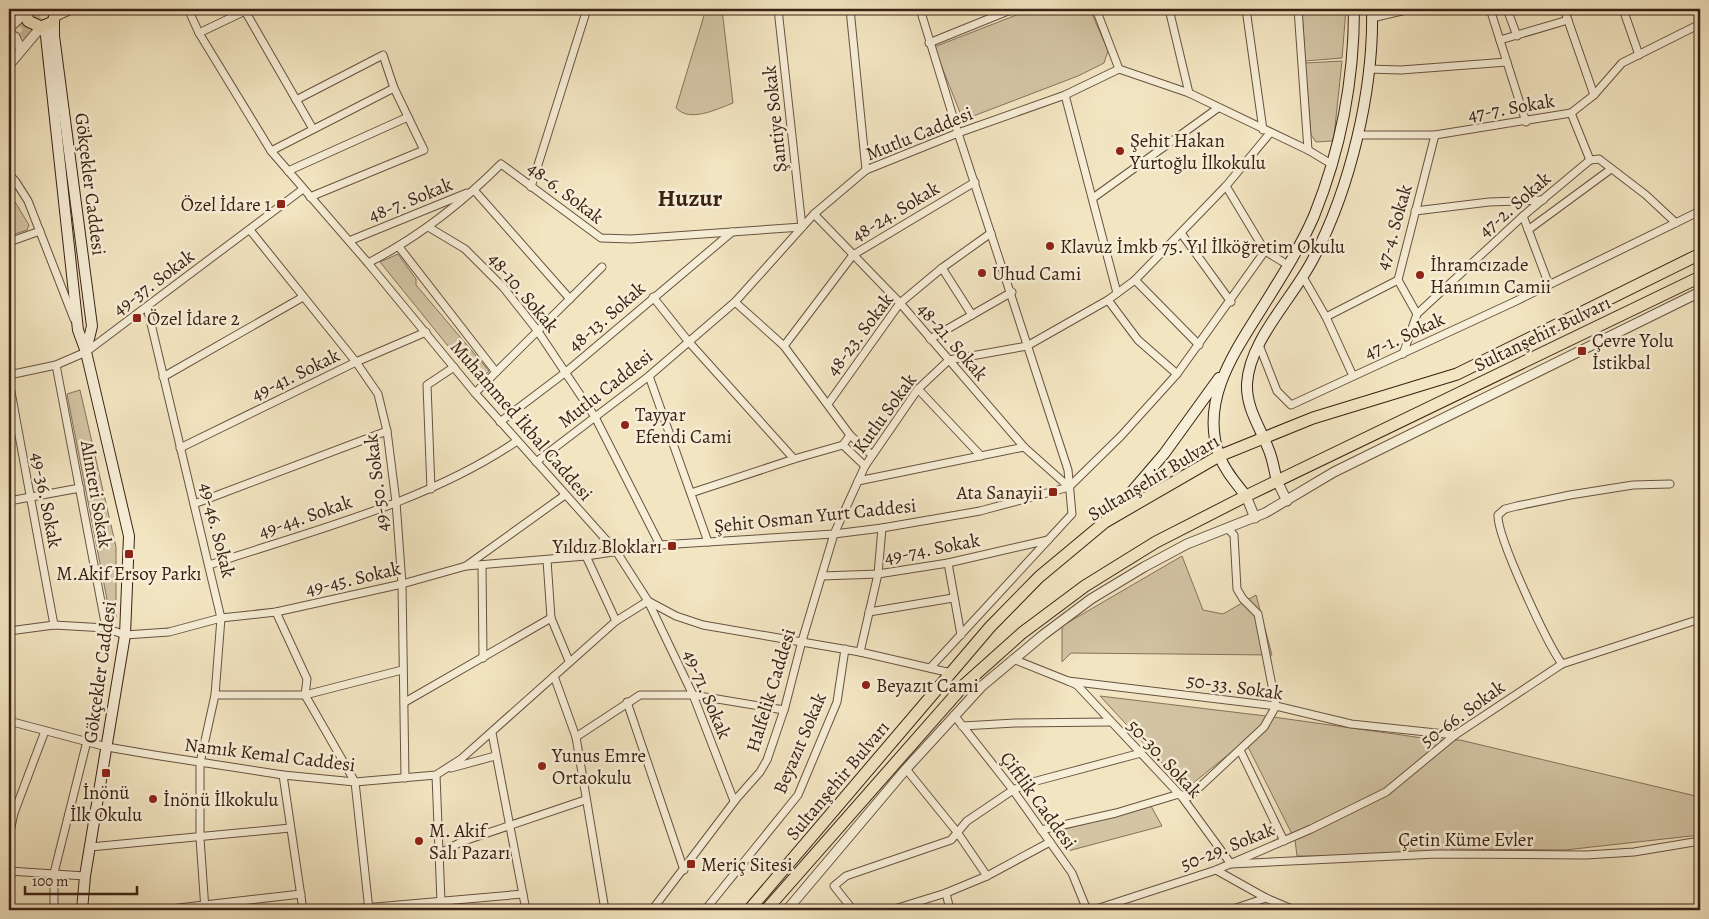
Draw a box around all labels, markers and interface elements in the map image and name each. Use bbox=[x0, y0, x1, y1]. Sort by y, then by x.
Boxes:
street label: Şantiye Sokak bbox=[756, 64, 794, 174]
street label: 47-7. Sokak bbox=[1466, 87, 1557, 128]
street label: Mutlu Caddesi bbox=[862, 101, 977, 167]
street label: Gökçekler Caddesi bbox=[68, 111, 112, 257]
place label: Şehit Hakan Yurtoğlu İlkokulu bbox=[1129, 128, 1267, 176]
marker: Şehit Hakan Yurtoğlu İlkokulu bbox=[1114, 145, 1126, 157]
street label: 48-6. Sokak bbox=[522, 155, 609, 230]
street label: 47-2. Sokak bbox=[1473, 166, 1557, 244]
street label: 48-7. Sokak bbox=[364, 171, 457, 229]
street label: 48-24. Sokak bbox=[847, 175, 945, 248]
street label: 47-4. Sokak bbox=[1369, 181, 1419, 273]
district label: Huzur bbox=[658, 182, 723, 214]
place label: Özel İdare 1 bbox=[181, 192, 271, 218]
marker: Özel İdare 1 bbox=[275, 198, 287, 210]
place label: Klavuz İmkb 75. Yıl İlköğretim Okulu bbox=[1060, 234, 1346, 260]
marker: Klavuz İmkb 75. Yıl İlköğretim Okulu bbox=[1044, 240, 1056, 252]
street label: 49-37. Sokak bbox=[107, 243, 200, 322]
street label: 48-10. Sokak bbox=[482, 247, 565, 339]
place label: İhramcızade Hanımın Camii bbox=[1430, 252, 1551, 300]
place label: Uhud Cami bbox=[992, 261, 1081, 287]
marker: Uhud Cami bbox=[976, 267, 988, 279]
marker: İhramcızade Hanımın Camii bbox=[1414, 269, 1426, 281]
street label: 48-13. Sokak bbox=[562, 275, 652, 358]
street label: 48-23. Sokak bbox=[820, 287, 900, 381]
street label: Sultanşehir Bulvarı bbox=[1470, 290, 1615, 378]
street label: 48-21. Sokak bbox=[911, 297, 994, 387]
place label: Özel İdare 2 bbox=[147, 306, 240, 332]
street label: 47-1. Sokak bbox=[1360, 306, 1449, 366]
marker: Özel İdare 2 bbox=[131, 312, 143, 324]
place label: Çevre Yolu İstikbal bbox=[1592, 328, 1674, 376]
street label: Muhammed İkbal Caddesi bbox=[444, 335, 598, 507]
street label: 49-41. Sokak bbox=[247, 342, 344, 407]
street label: Mutlu Caddesi bbox=[553, 344, 658, 434]
marker: Çevre Yolu İstikbal bbox=[1576, 345, 1588, 357]
street label: Kutlu Sokak bbox=[847, 368, 923, 459]
place label: Tayyar Efendi Cami bbox=[635, 402, 732, 450]
marker: Tayyar Efendi Cami bbox=[619, 419, 631, 431]
street label: Sultanşehir Bulvarı bbox=[1083, 428, 1224, 527]
street label: 49-50. Sokak bbox=[358, 432, 396, 533]
street label: Alınteri Sokak bbox=[74, 437, 118, 551]
street label: 49-36. Sokak bbox=[24, 450, 68, 551]
street label: 49-46. Sokak bbox=[193, 480, 242, 581]
place label: Ata Sanayii bbox=[955, 480, 1043, 506]
marker: Ata Sanayii bbox=[1047, 486, 1059, 498]
street label: 49-44. Sokak bbox=[255, 489, 356, 545]
street label: Şehit Osman Yurt Caddesi bbox=[713, 492, 918, 540]
street label: 49-74. Sokak bbox=[882, 527, 983, 571]
place label: Yıldız Blokları bbox=[552, 534, 662, 560]
marker: Yıldız Blokları bbox=[666, 540, 678, 552]
marker: M.Akif Ersoy Parkı bbox=[123, 548, 135, 560]
street label: 49-45. Sokak bbox=[303, 555, 404, 603]
place label: M.Akif Ersoy Parkı bbox=[56, 561, 202, 587]
street label: Gökçekler Caddesi bbox=[77, 599, 123, 745]
street label: Halfelik Caddesi bbox=[740, 625, 802, 755]
street label: 49-71. Sokak bbox=[677, 646, 738, 744]
street label: 50-33. Sokak bbox=[1185, 667, 1285, 707]
place label: Beyazıt Cami bbox=[876, 673, 979, 699]
street label: 50-66. Sokak bbox=[1415, 674, 1511, 753]
marker: Beyazıt Cami bbox=[860, 679, 872, 691]
street label: Beyazıt Sokak bbox=[767, 688, 833, 798]
street label: 50-30. Sokak bbox=[1121, 714, 1208, 804]
street label: Sultanşehir Bulvarı bbox=[780, 715, 896, 846]
street label: Namık Kemal Caddesi bbox=[183, 732, 357, 778]
place label: Yunus Emre Ortaokulu bbox=[551, 743, 646, 791]
street label: Çiftlik Caddesi bbox=[994, 746, 1083, 855]
marker: Yunus Emre Ortaokulu bbox=[536, 760, 548, 772]
marker: İnönü İlk Okulu bbox=[100, 767, 112, 779]
place label: İnönü İlk Okulu bbox=[70, 780, 143, 828]
place label: İnönü İlkokulu bbox=[163, 787, 279, 813]
marker: İnönü İlkokulu bbox=[147, 793, 159, 805]
street label: 50-29. Sokak bbox=[1177, 816, 1279, 878]
place label: M. Akif Salı Pazarı bbox=[429, 818, 510, 866]
street label: Çetin Küme Evler bbox=[1398, 827, 1534, 853]
marker: M. Akif Salı Pazarı bbox=[413, 835, 425, 847]
place label: Meriç Sitesi bbox=[701, 852, 793, 878]
marker: Meriç Sitesi bbox=[685, 858, 697, 870]
scale bar bbox=[25, 864, 138, 896]
text: 100 m bbox=[32, 871, 69, 891]

